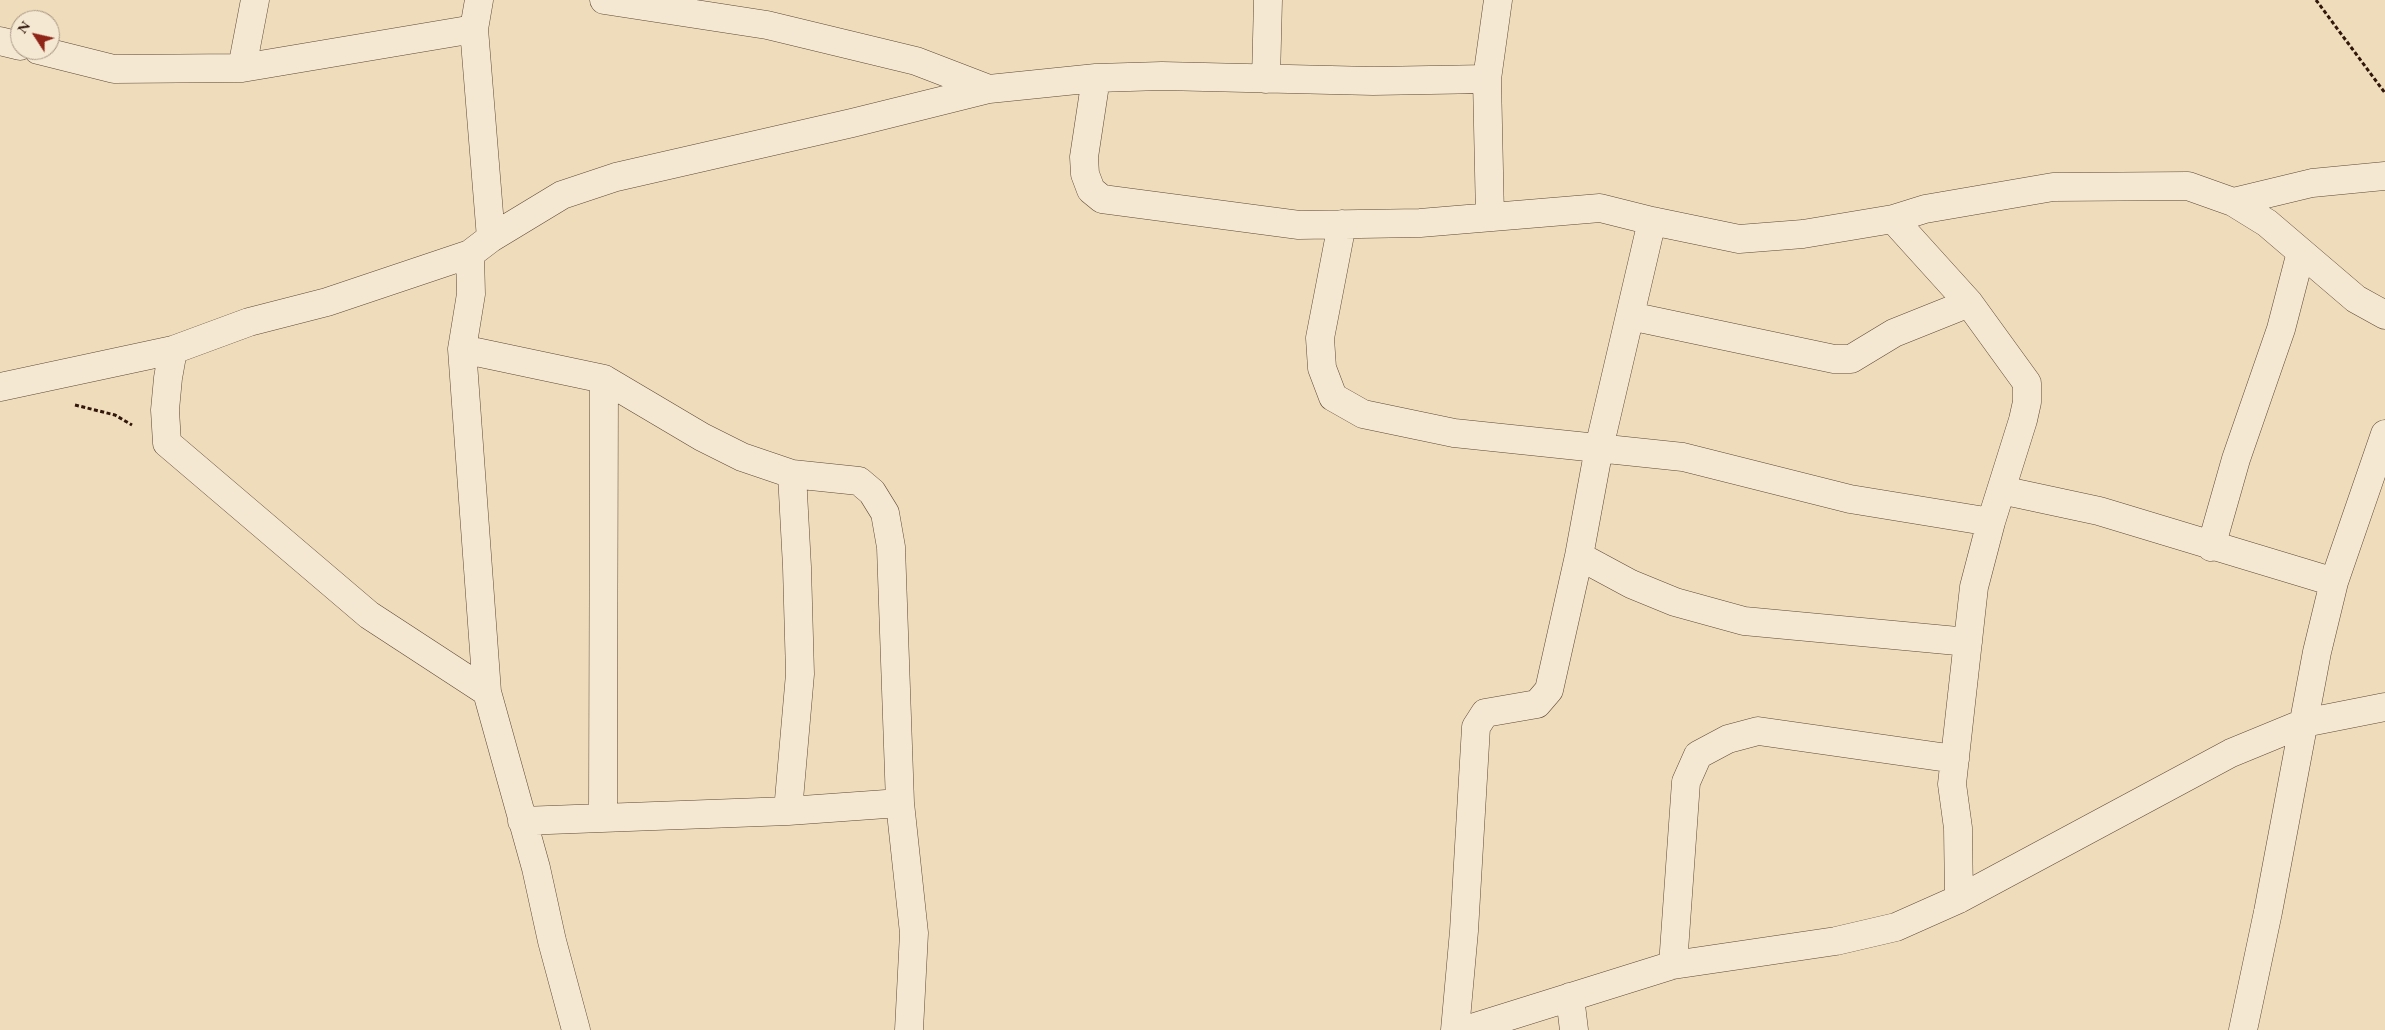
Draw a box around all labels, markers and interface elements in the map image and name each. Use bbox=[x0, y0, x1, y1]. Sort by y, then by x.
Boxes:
north arrow bbox=[10, 10, 60, 60]
text: N bbox=[13, 17, 34, 37]

